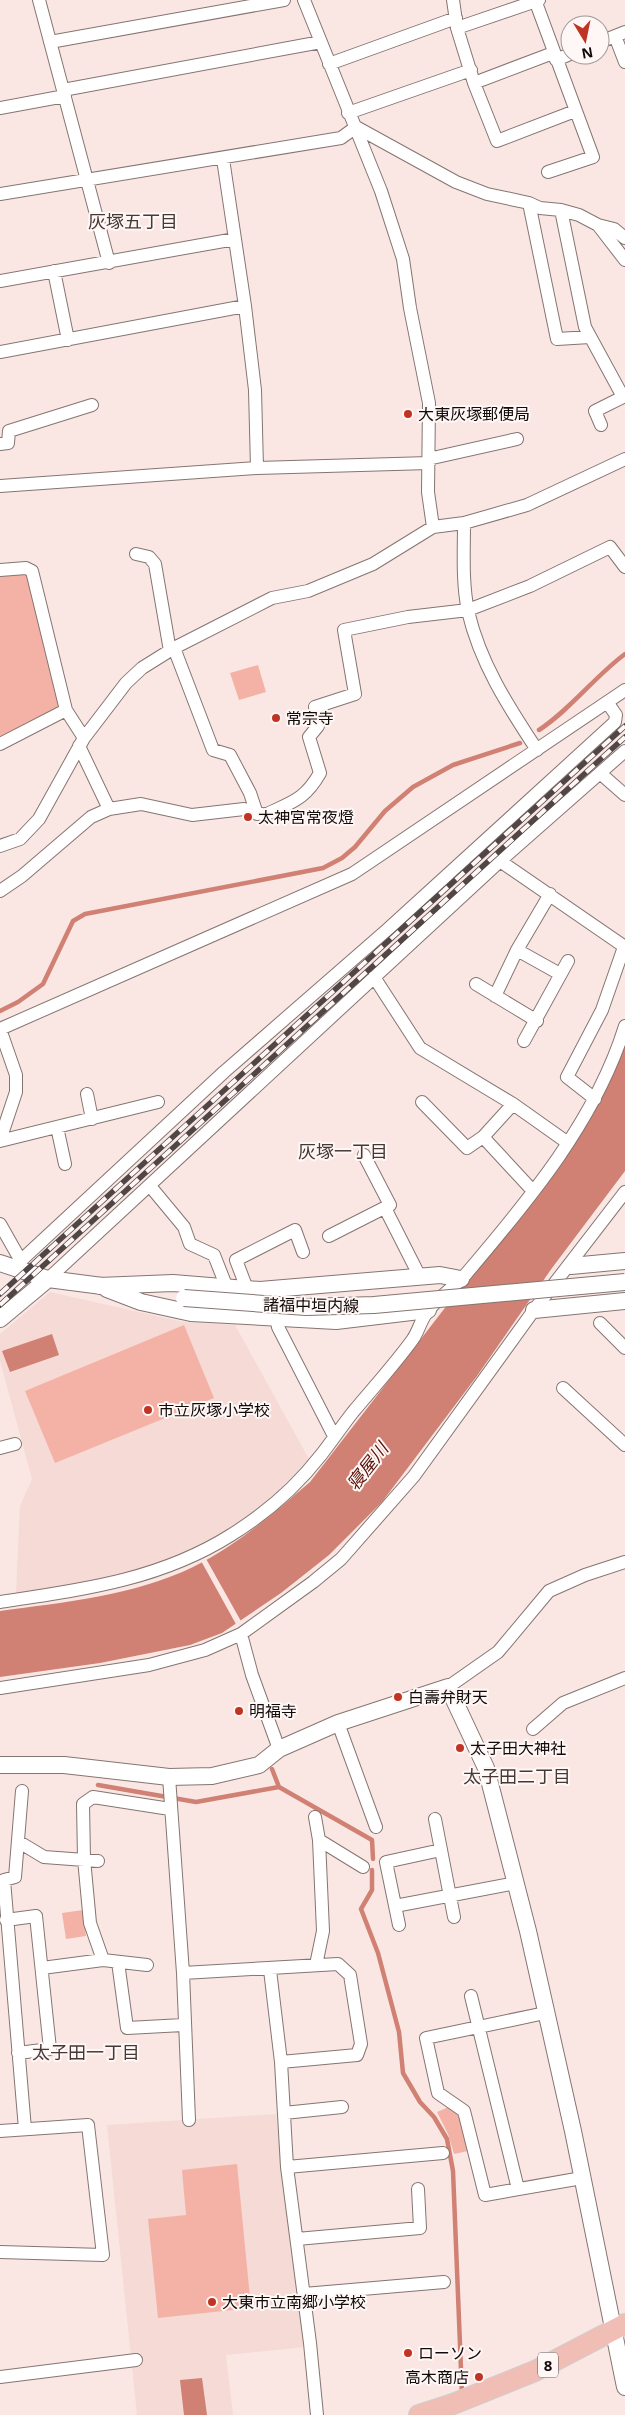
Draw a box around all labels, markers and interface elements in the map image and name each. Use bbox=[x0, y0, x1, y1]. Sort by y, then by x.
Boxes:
north arrow bbox=[560, 15, 610, 65]
text: N bbox=[580, 43, 595, 64]
district label: 灰塚五丁目 bbox=[88, 209, 178, 233]
place label: 大東灰塚郵便局 bbox=[418, 403, 530, 425]
marker: 大東灰塚郵便局 bbox=[402, 408, 414, 420]
place label: 常宗寺 bbox=[286, 707, 334, 729]
marker: 常宗寺 bbox=[270, 712, 282, 724]
place label: 太神宮常夜燈 bbox=[258, 806, 354, 828]
marker: 太神宮常夜燈 bbox=[242, 811, 254, 823]
district label: 灰塚一丁目 bbox=[298, 1139, 388, 1163]
street label: 諸福中垣内線 bbox=[263, 1293, 359, 1317]
place label: 市立灰塚小学校 bbox=[158, 1399, 270, 1421]
marker: 市立灰塚小学校 bbox=[142, 1404, 154, 1416]
water label: 寝屋川 bbox=[341, 1436, 394, 1495]
place label: 白壽弁財天 bbox=[408, 1686, 488, 1708]
marker: 白壽弁財天 bbox=[392, 1691, 404, 1703]
place label: 明福寺 bbox=[249, 1700, 297, 1722]
marker: 明福寺 bbox=[233, 1705, 245, 1717]
place label: 太子田大神社 bbox=[470, 1737, 566, 1759]
marker: 太子田大神社 bbox=[454, 1742, 466, 1754]
district label: 太子田二丁目 bbox=[463, 1764, 571, 1788]
district label: 太子田一丁目 bbox=[32, 2040, 140, 2064]
place label: 大東市立南郷小学校 bbox=[222, 2291, 366, 2313]
marker: 大東市立南郷小学校 bbox=[206, 2296, 218, 2308]
place label: ローソン bbox=[418, 2342, 482, 2364]
marker: ローソン bbox=[402, 2347, 414, 2359]
road number: 8 bbox=[538, 2352, 558, 2378]
place label: 高木商店 bbox=[405, 2366, 469, 2388]
marker: 高木商店 bbox=[473, 2371, 485, 2383]

